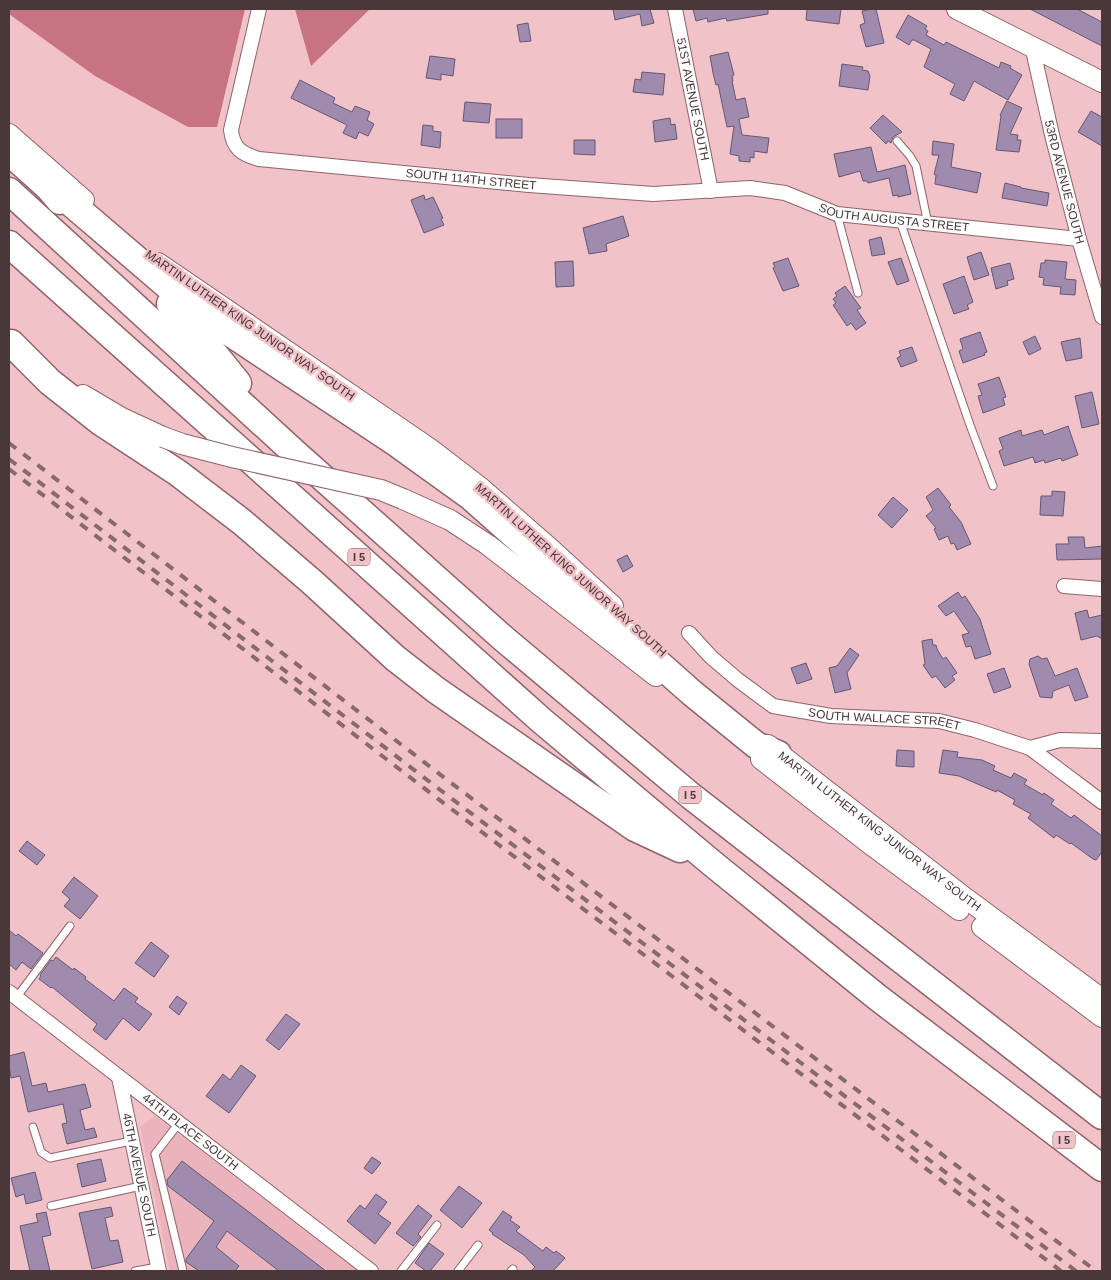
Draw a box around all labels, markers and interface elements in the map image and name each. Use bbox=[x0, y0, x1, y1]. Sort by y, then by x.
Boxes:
street label: 51ST AVENUE SOUTH bbox=[674, 37, 712, 162]
street label: 53RD AVENUE SOUTH bbox=[1042, 119, 1087, 246]
street label: SOUTH 114TH STREET bbox=[405, 166, 538, 193]
street label: SOUTH AUGUSTA STREET bbox=[817, 200, 971, 235]
street label: MARTIN LUTHER KING JUNIOR WAY SOUTH bbox=[143, 247, 357, 403]
street label: MARTIN LUTHER KING JUNIOR WAY SOUTH bbox=[473, 480, 669, 660]
road number: I 5 bbox=[348, 548, 370, 566]
street label: SOUTH WALLACE STREET bbox=[807, 705, 963, 733]
street label: MARTIN LUTHER KING JUNIOR WAY SOUTH bbox=[775, 748, 984, 914]
road number: I 5 bbox=[679, 786, 701, 804]
street label: 44TH PLACE SOUTH bbox=[140, 1090, 241, 1173]
street label: 46TH AVENUE SOUTH bbox=[120, 1112, 159, 1238]
road number: I 5 bbox=[1053, 1132, 1075, 1148]

